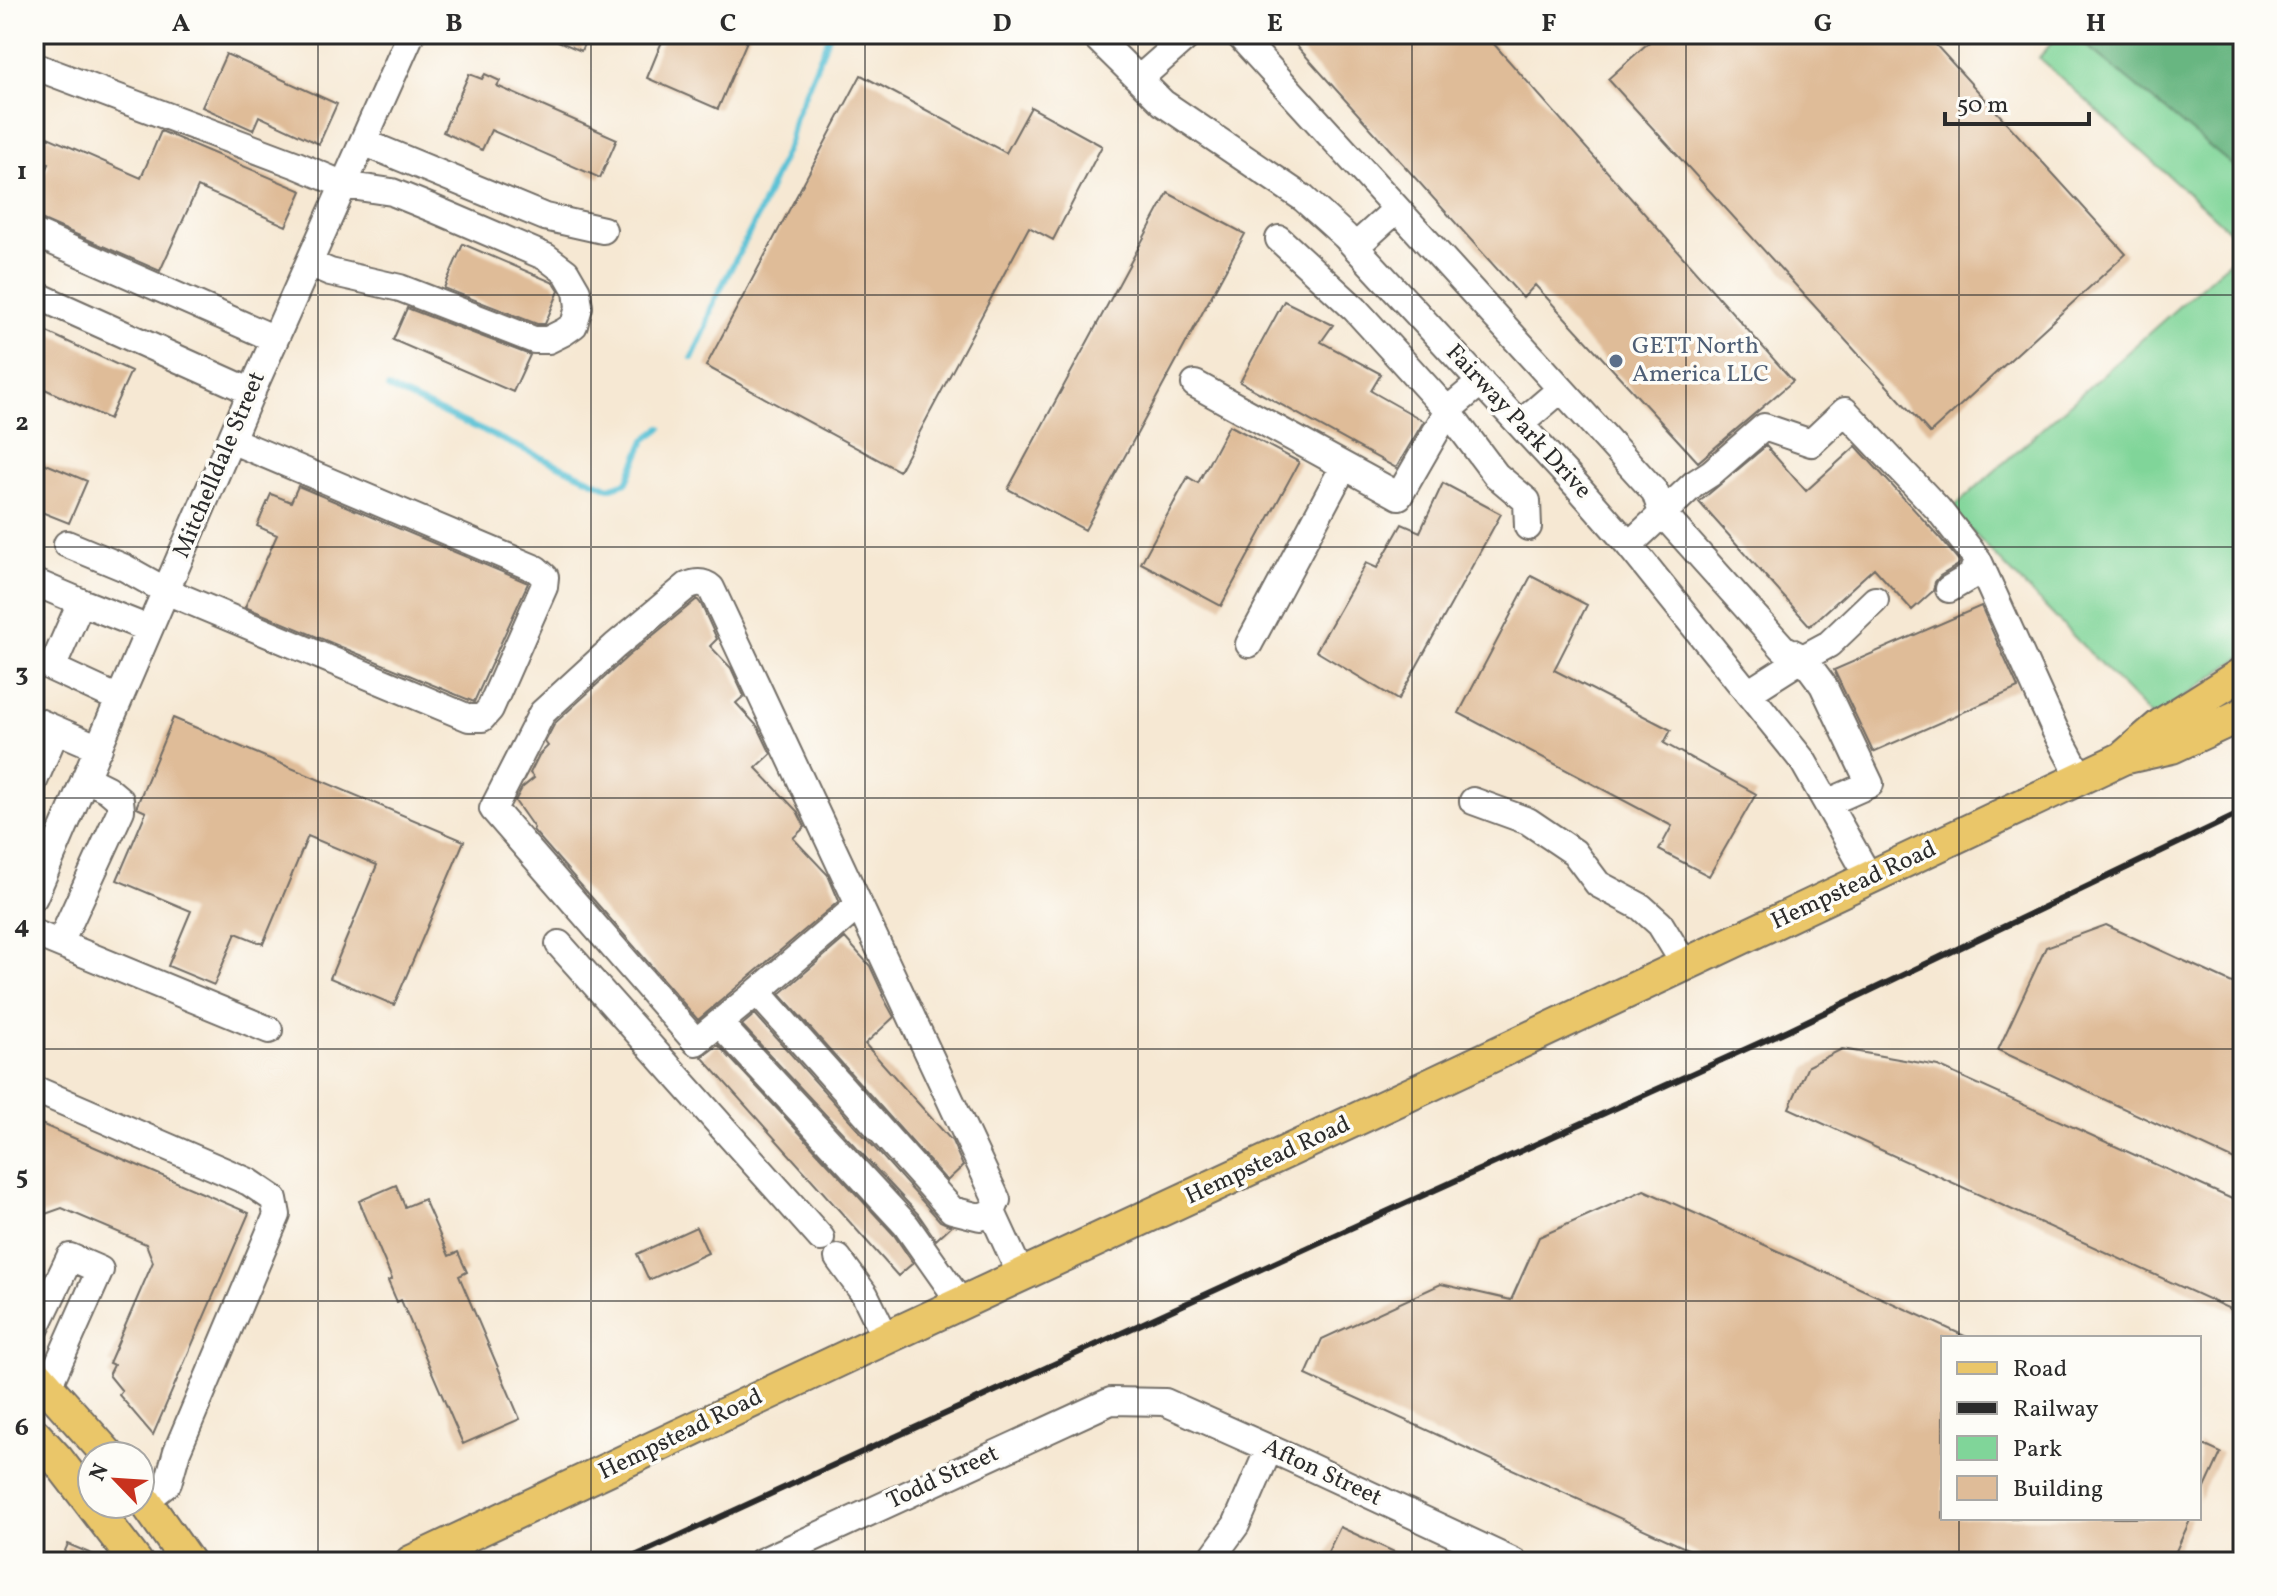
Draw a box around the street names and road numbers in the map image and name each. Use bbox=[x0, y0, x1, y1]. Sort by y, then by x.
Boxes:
street label: Fairway Park Drive bbox=[1437, 337, 1599, 507]
street label: Mitchelldale Street bbox=[165, 366, 275, 564]
street label: Hempstead Road bbox=[1766, 833, 1942, 939]
street label: Hempstead Road bbox=[1180, 1108, 1356, 1214]
street label: Hempstead Road bbox=[593, 1381, 769, 1489]
street label: Afton Street bbox=[1257, 1431, 1387, 1515]
street label: Todd Street bbox=[881, 1437, 1005, 1519]

